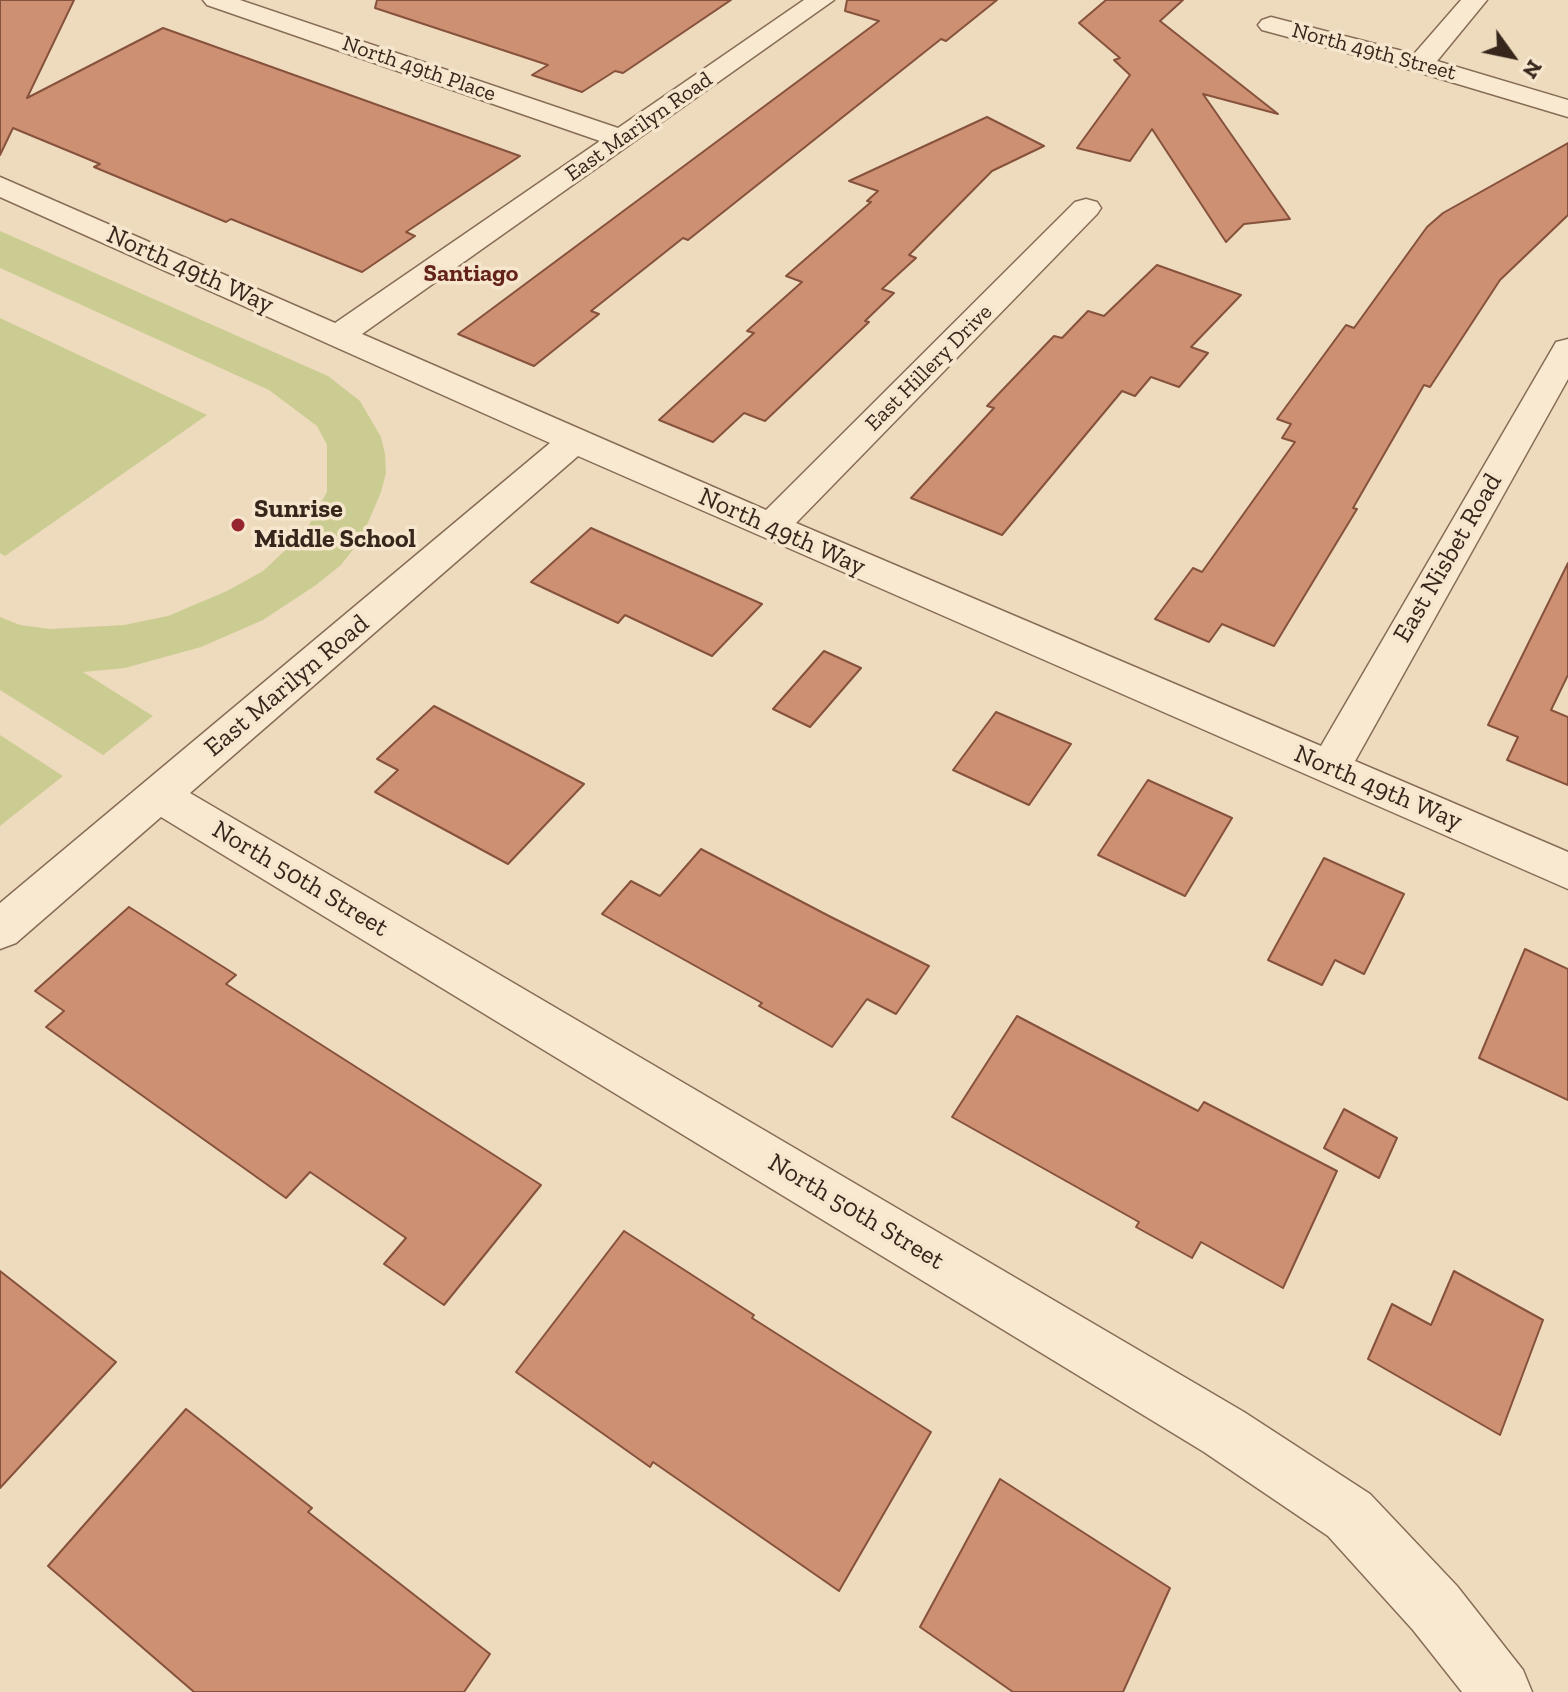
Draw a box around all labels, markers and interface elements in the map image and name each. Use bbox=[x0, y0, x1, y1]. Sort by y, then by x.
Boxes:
north arrow bbox=[1472, 16, 1552, 96]
street label: North 49th Street bbox=[1289, 17, 1459, 87]
street label: North 49th Place bbox=[339, 30, 499, 108]
text: N bbox=[1517, 55, 1548, 84]
street label: East Marilyn Road bbox=[560, 66, 718, 188]
street label: North 49th Way bbox=[102, 219, 278, 321]
district label: Santiago bbox=[424, 260, 518, 288]
street label: East Hillery Drive bbox=[860, 299, 998, 437]
street label: East Nisbet Road bbox=[1387, 468, 1509, 648]
street label: North 49th Way bbox=[694, 481, 870, 583]
place label: Sunrise Middle School bbox=[254, 494, 416, 556]
marker: Sunrise Middle School bbox=[229, 516, 247, 534]
street label: East Marilyn Road bbox=[199, 608, 375, 764]
street label: North 49th Way bbox=[1289, 739, 1467, 837]
street label: North 50th Street bbox=[206, 814, 394, 944]
street label: North 50th Street bbox=[762, 1147, 950, 1277]

